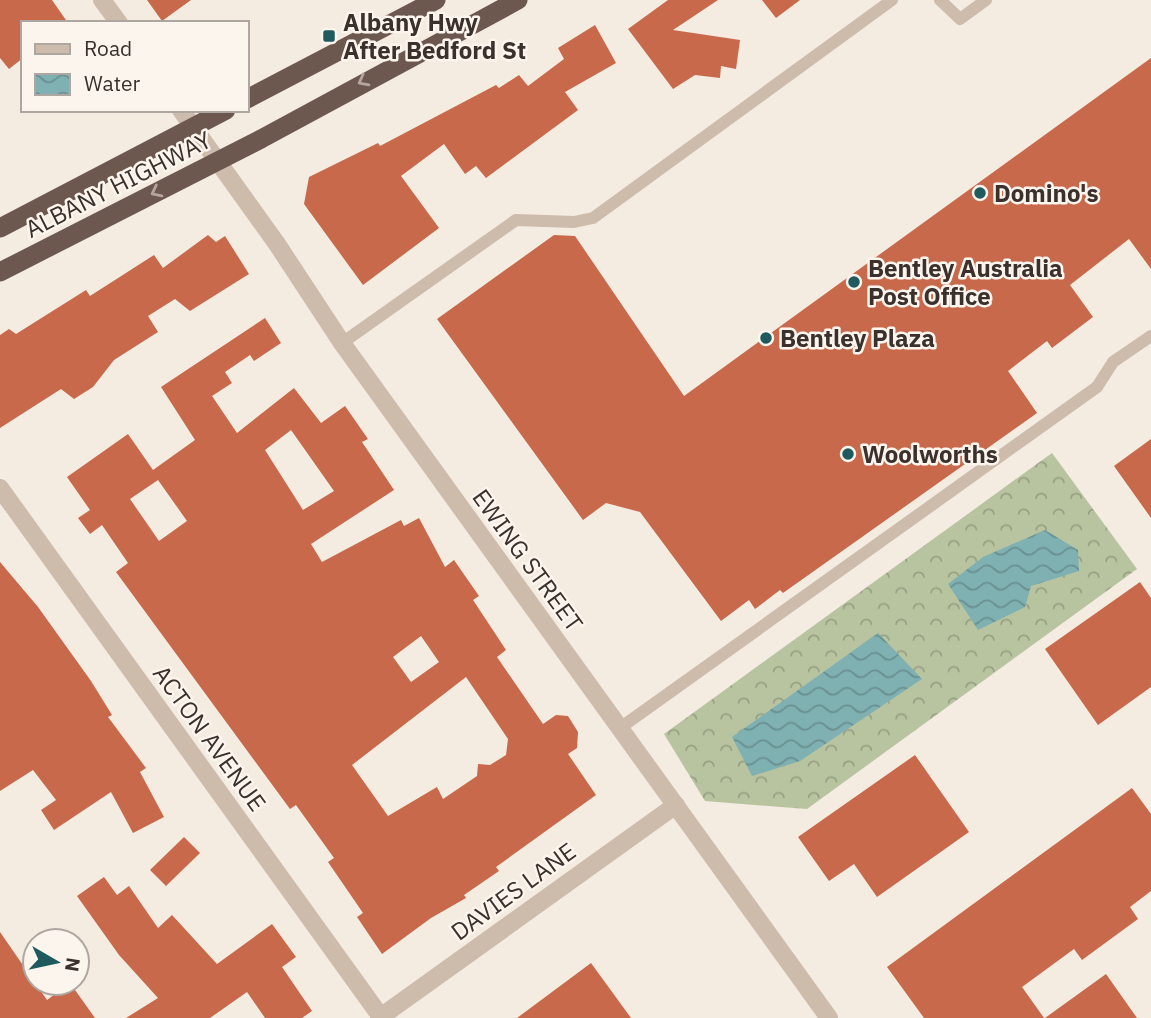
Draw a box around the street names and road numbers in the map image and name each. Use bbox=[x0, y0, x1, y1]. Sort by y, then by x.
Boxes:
street label: ALBANY HIGHWAY bbox=[19, 123, 217, 245]
street label: EWING STREET bbox=[465, 482, 591, 638]
street label: ACTON AVENUE bbox=[146, 659, 274, 817]
street label: DAVIES LANE bbox=[444, 835, 582, 947]

